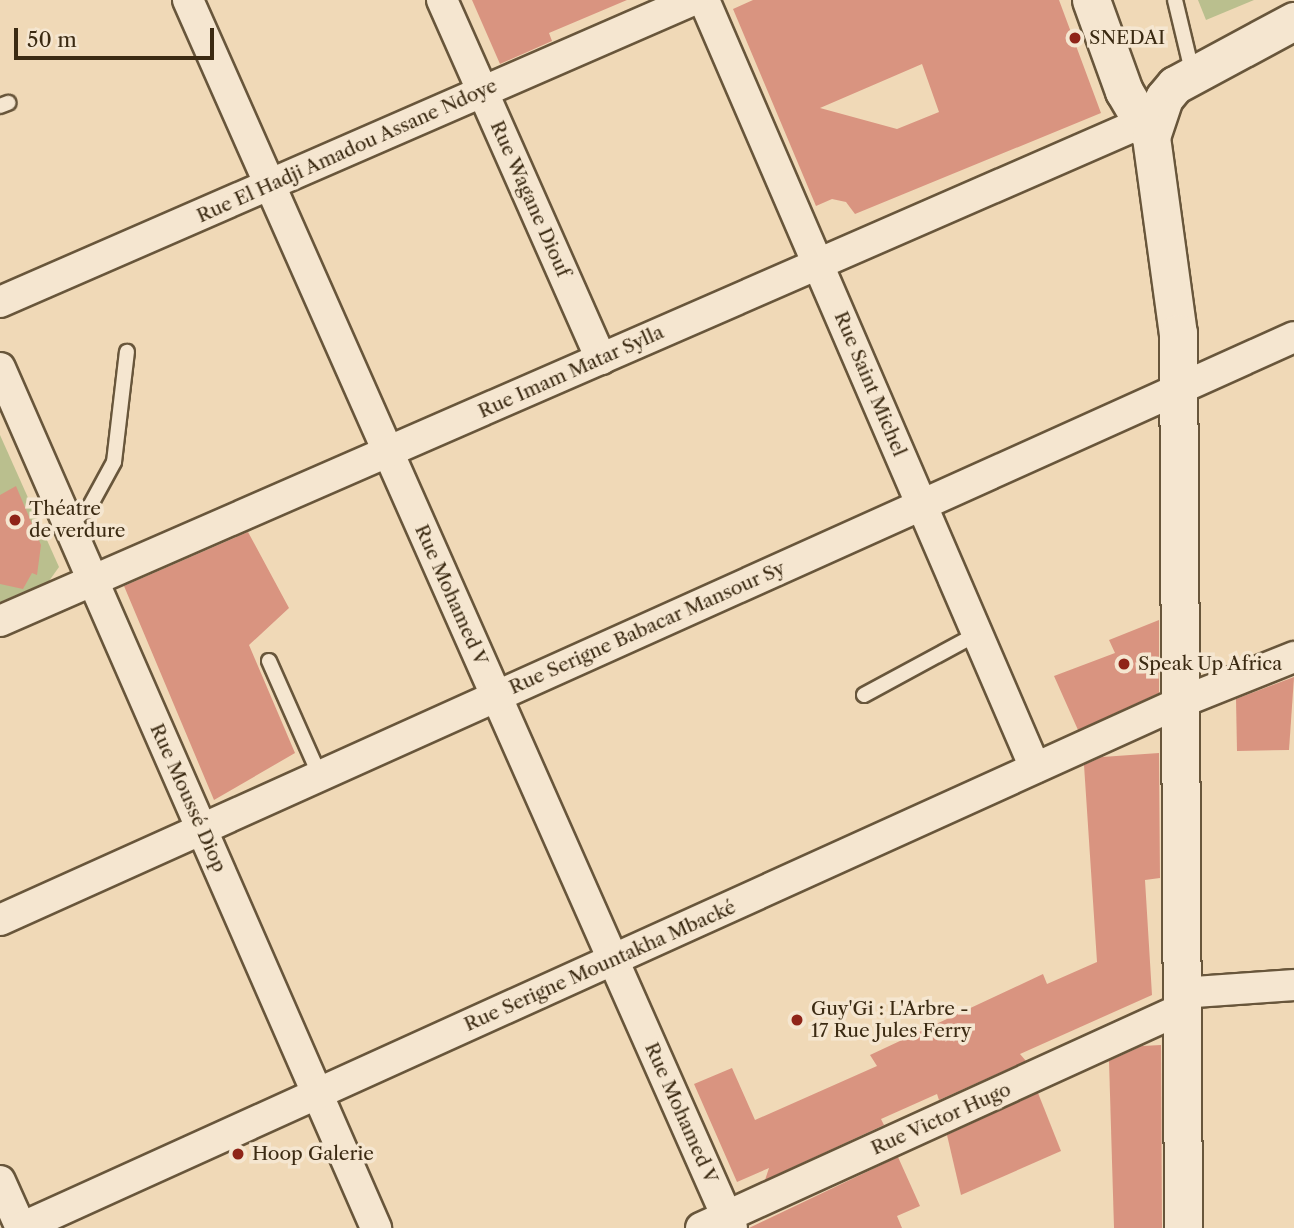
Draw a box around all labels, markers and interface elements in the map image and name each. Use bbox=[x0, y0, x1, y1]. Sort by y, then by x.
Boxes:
scale bar bbox=[18, 14, 217, 58]
text: 50 m bbox=[27, 27, 77, 52]
place label: SNEDAI bbox=[1089, 27, 1165, 49]
marker: SNEDAI bbox=[1067, 30, 1083, 46]
street label: Rue El Hadji Amadou Assane Ndoye bbox=[193, 74, 501, 228]
street label: Rue Wagane Diouf bbox=[485, 117, 575, 281]
street label: Rue Saint Michel bbox=[829, 308, 911, 460]
street label: Rue Imam Matar Sylla bbox=[475, 321, 667, 423]
place label: Théatre de verdure bbox=[29, 498, 126, 542]
marker: Théatre de verdure bbox=[7, 512, 23, 528]
street label: Rue Mohamed V bbox=[410, 521, 492, 669]
street label: Rue Serigne Babacar Mansour Sy bbox=[505, 557, 789, 699]
place label: Speak Up Africa bbox=[1138, 653, 1283, 675]
marker: Speak Up Africa bbox=[1116, 656, 1132, 672]
street label: Rue Moussé Diop bbox=[145, 720, 231, 876]
street label: Rue Serigne Mountakha Mbacké bbox=[461, 896, 739, 1036]
place label: Guy'Gi : L'Arbre - 17 Rue Jules Ferry bbox=[811, 998, 971, 1042]
marker: Guy'Gi : L'Arbre - 17 Rue Jules Ferry bbox=[789, 1012, 805, 1028]
street label: Rue Mohamed V bbox=[640, 1039, 722, 1187]
street label: Rue Victor Hugo bbox=[867, 1078, 1015, 1160]
place label: Hoop Galerie bbox=[252, 1143, 374, 1165]
marker: Hoop Galerie bbox=[230, 1146, 246, 1162]

